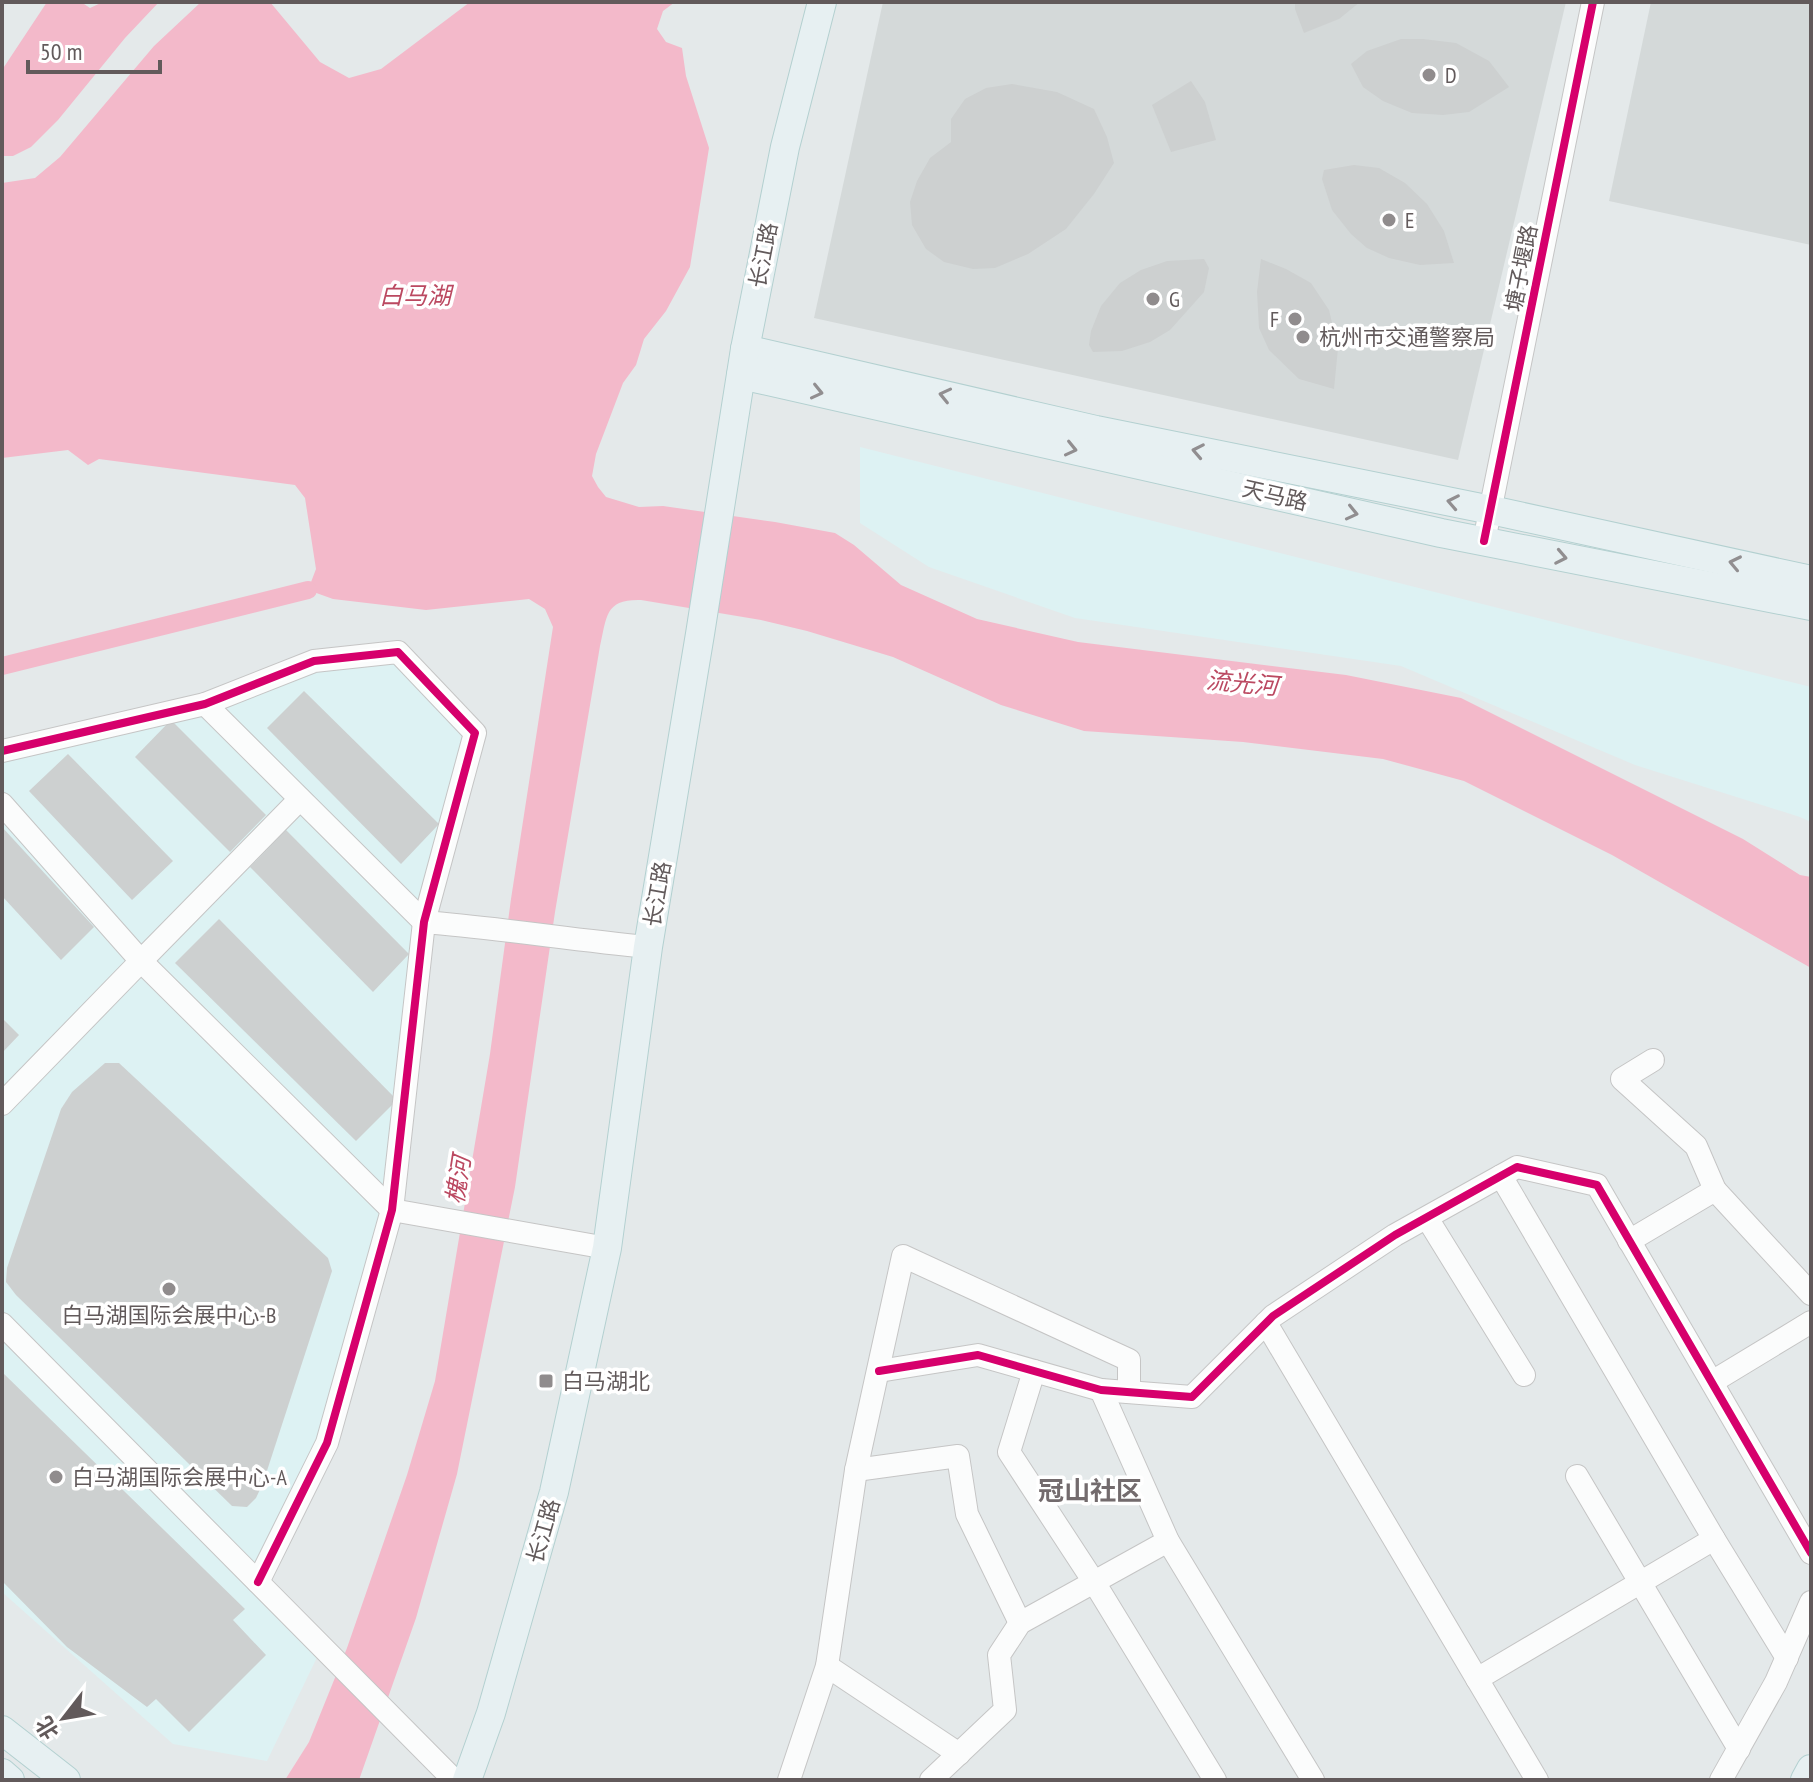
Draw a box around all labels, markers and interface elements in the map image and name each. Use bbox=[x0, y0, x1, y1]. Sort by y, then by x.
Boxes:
scale bar bbox=[28, 24, 160, 74]
text: 50 m bbox=[40, 36, 82, 67]
place label: D bbox=[1445, 61, 1457, 89]
marker: D bbox=[1420, 66, 1438, 84]
place label: E bbox=[1405, 206, 1414, 234]
marker: E bbox=[1380, 211, 1398, 229]
street label: 长江路 bbox=[743, 220, 783, 290]
street label: 塘子堰路 bbox=[1499, 222, 1543, 314]
water label: 白马湖 bbox=[379, 280, 455, 311]
place label: G bbox=[1169, 285, 1180, 313]
marker: G bbox=[1144, 290, 1162, 308]
place label: F bbox=[1270, 305, 1279, 333]
marker: F bbox=[1286, 310, 1304, 328]
place label: 杭州市交通警察局 bbox=[1319, 323, 1495, 351]
marker: 杭州市交通警察局 bbox=[1294, 328, 1312, 346]
one-way arrow bbox=[810, 383, 823, 400]
one-way arrow bbox=[938, 387, 952, 404]
one-way arrow bbox=[1063, 440, 1077, 457]
one-way arrow bbox=[1192, 443, 1206, 460]
street label: 天马路 bbox=[1240, 474, 1310, 516]
one-way arrow bbox=[1447, 494, 1461, 511]
one-way arrow bbox=[1344, 504, 1358, 521]
one-way arrow bbox=[1554, 547, 1568, 564]
one-way arrow bbox=[1728, 555, 1742, 572]
water label: 流光河 bbox=[1205, 664, 1283, 702]
street label: 长江路 bbox=[637, 859, 677, 929]
water label: 槐河 bbox=[439, 1150, 478, 1206]
marker: 白马湖国际会展中心-B bbox=[160, 1280, 178, 1298]
place label: 白马湖国际会展中心-B bbox=[62, 1301, 276, 1329]
place label: 白马湖北 bbox=[562, 1367, 650, 1395]
marker: 白马湖北 bbox=[537, 1372, 555, 1390]
place label: 白马湖国际会展中心-A bbox=[72, 1463, 287, 1491]
marker: 白马湖国际会展中心-A bbox=[47, 1468, 65, 1486]
district label: 冠山社区 bbox=[1038, 1474, 1142, 1507]
street label: 长江路 bbox=[520, 1495, 566, 1567]
north arrow bbox=[24, 1678, 104, 1758]
text: 北 bbox=[29, 1712, 65, 1745]

